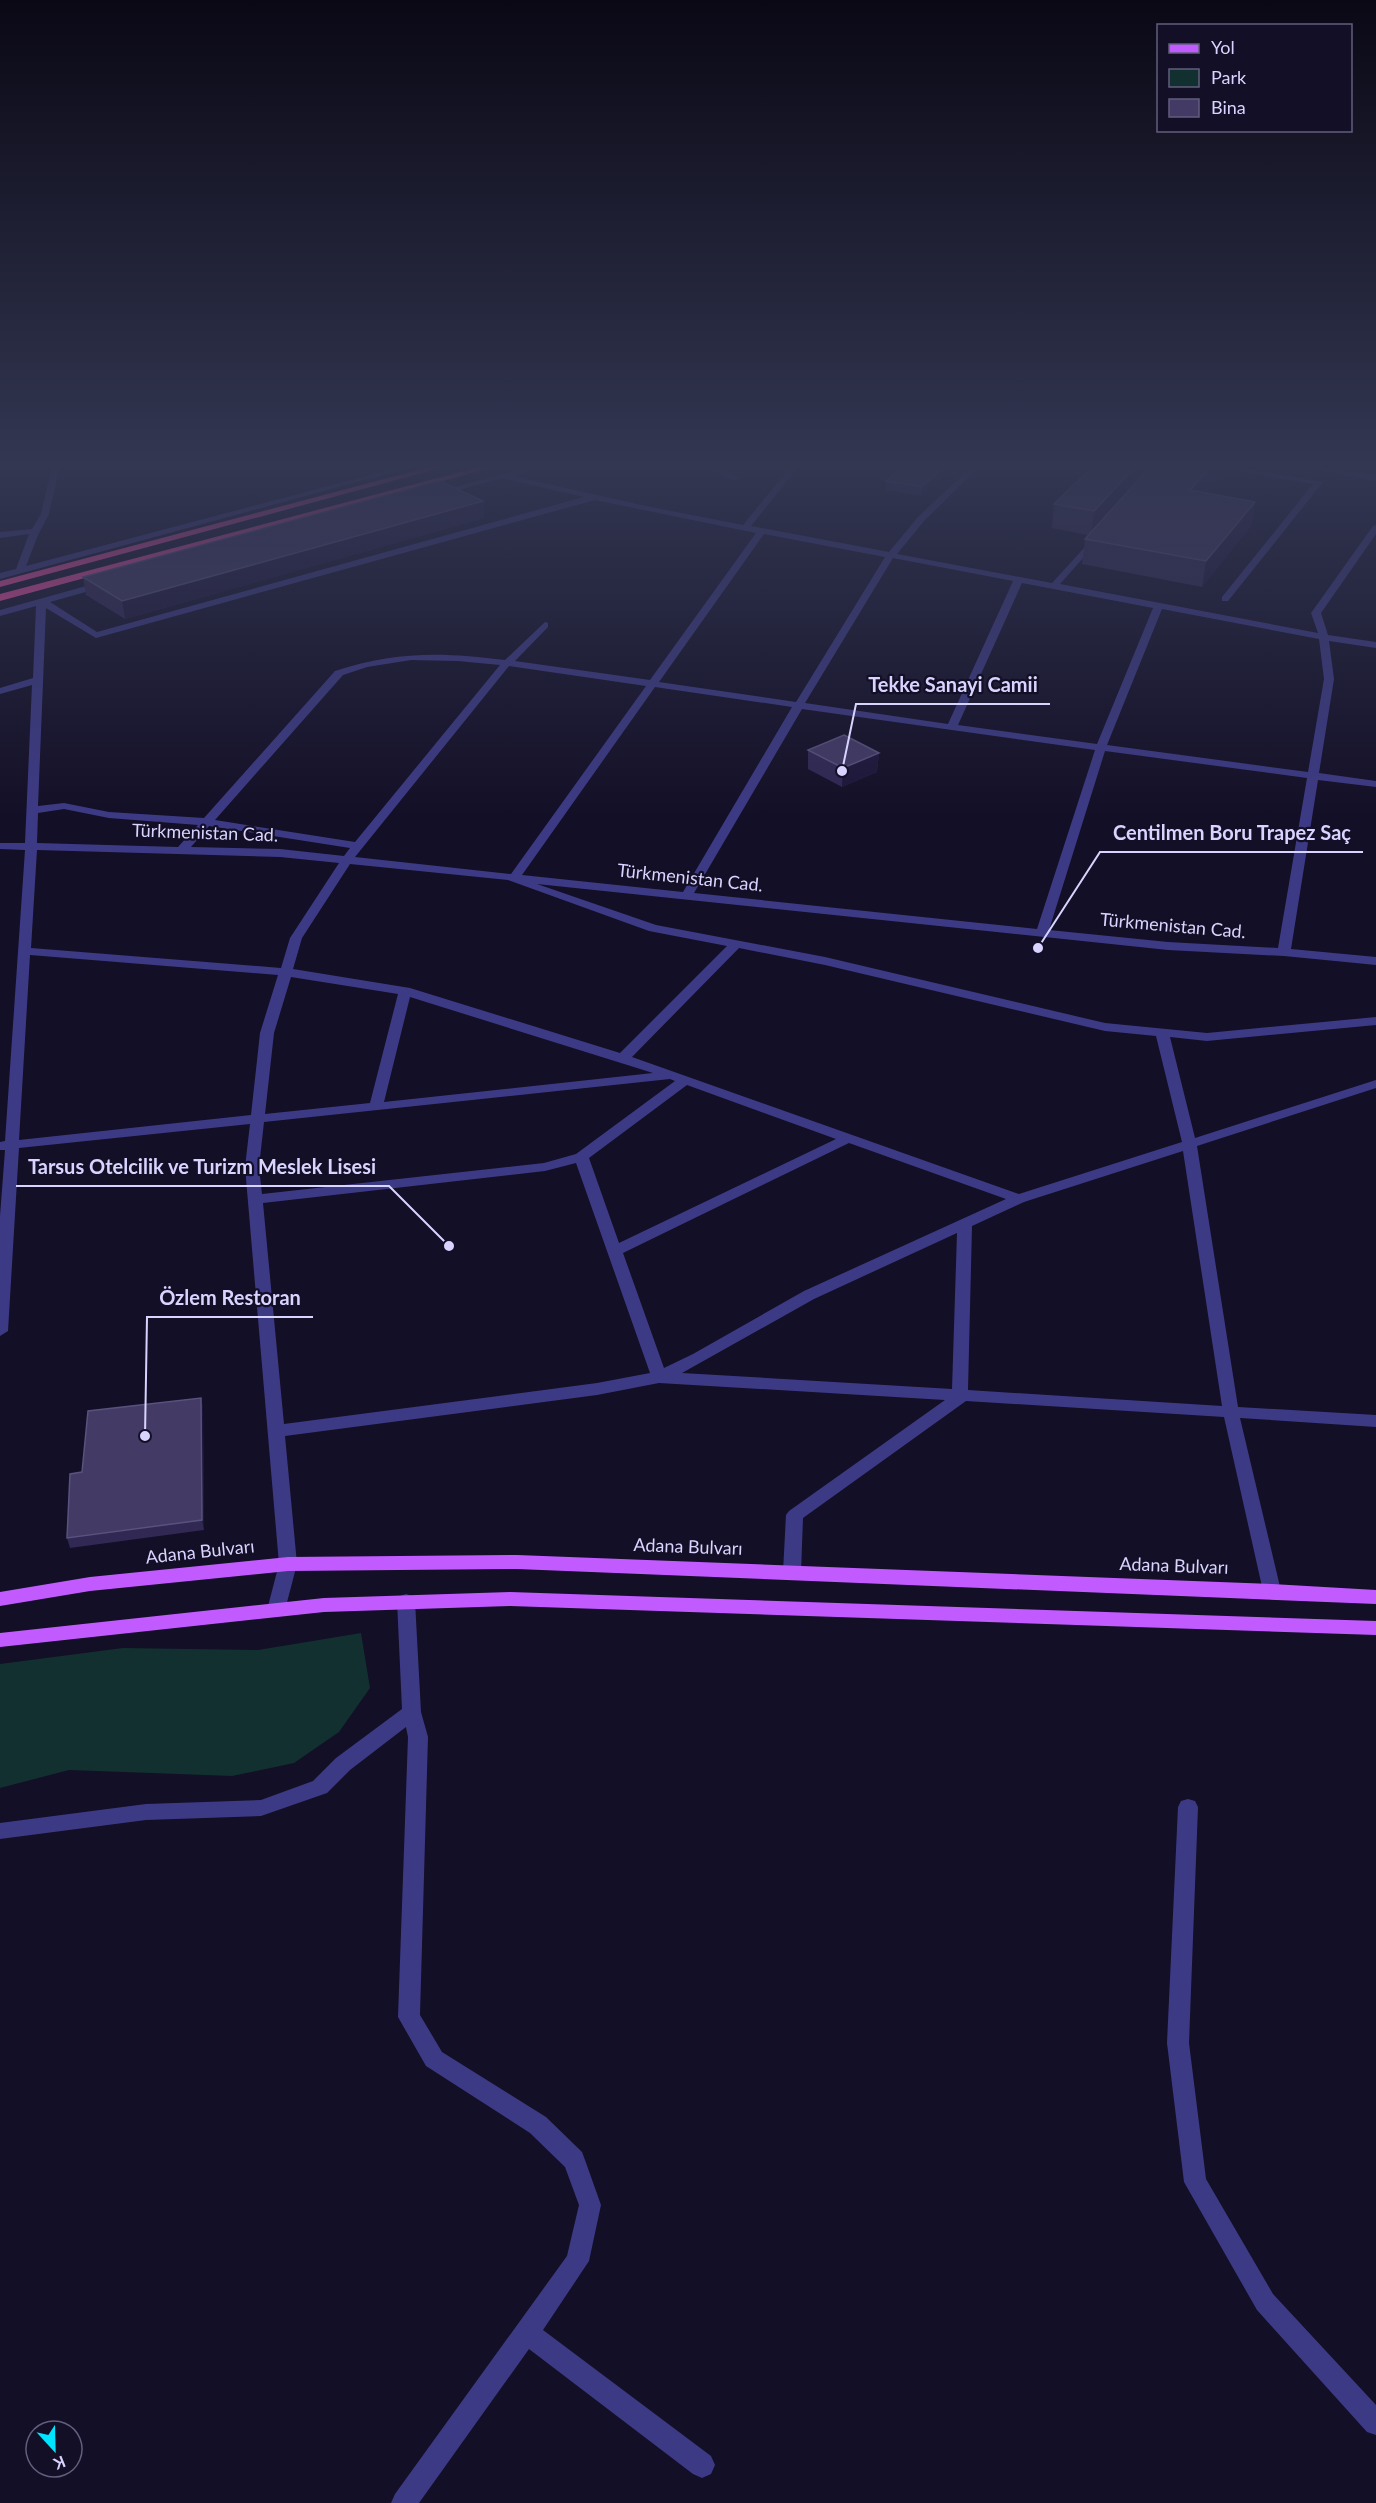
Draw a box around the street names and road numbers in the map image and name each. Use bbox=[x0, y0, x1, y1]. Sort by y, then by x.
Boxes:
street label: Türkmenistan Cad. bbox=[132, 818, 279, 846]
street label: Türkmenistan Cad. bbox=[616, 858, 764, 896]
street label: Türkmenistan Cad. bbox=[1099, 908, 1247, 942]
street label: Adana Bulvarı bbox=[633, 1533, 743, 1559]
street label: Adana Bulvarı bbox=[144, 1534, 255, 1568]
street label: Adana Bulvarı bbox=[1119, 1552, 1229, 1578]

